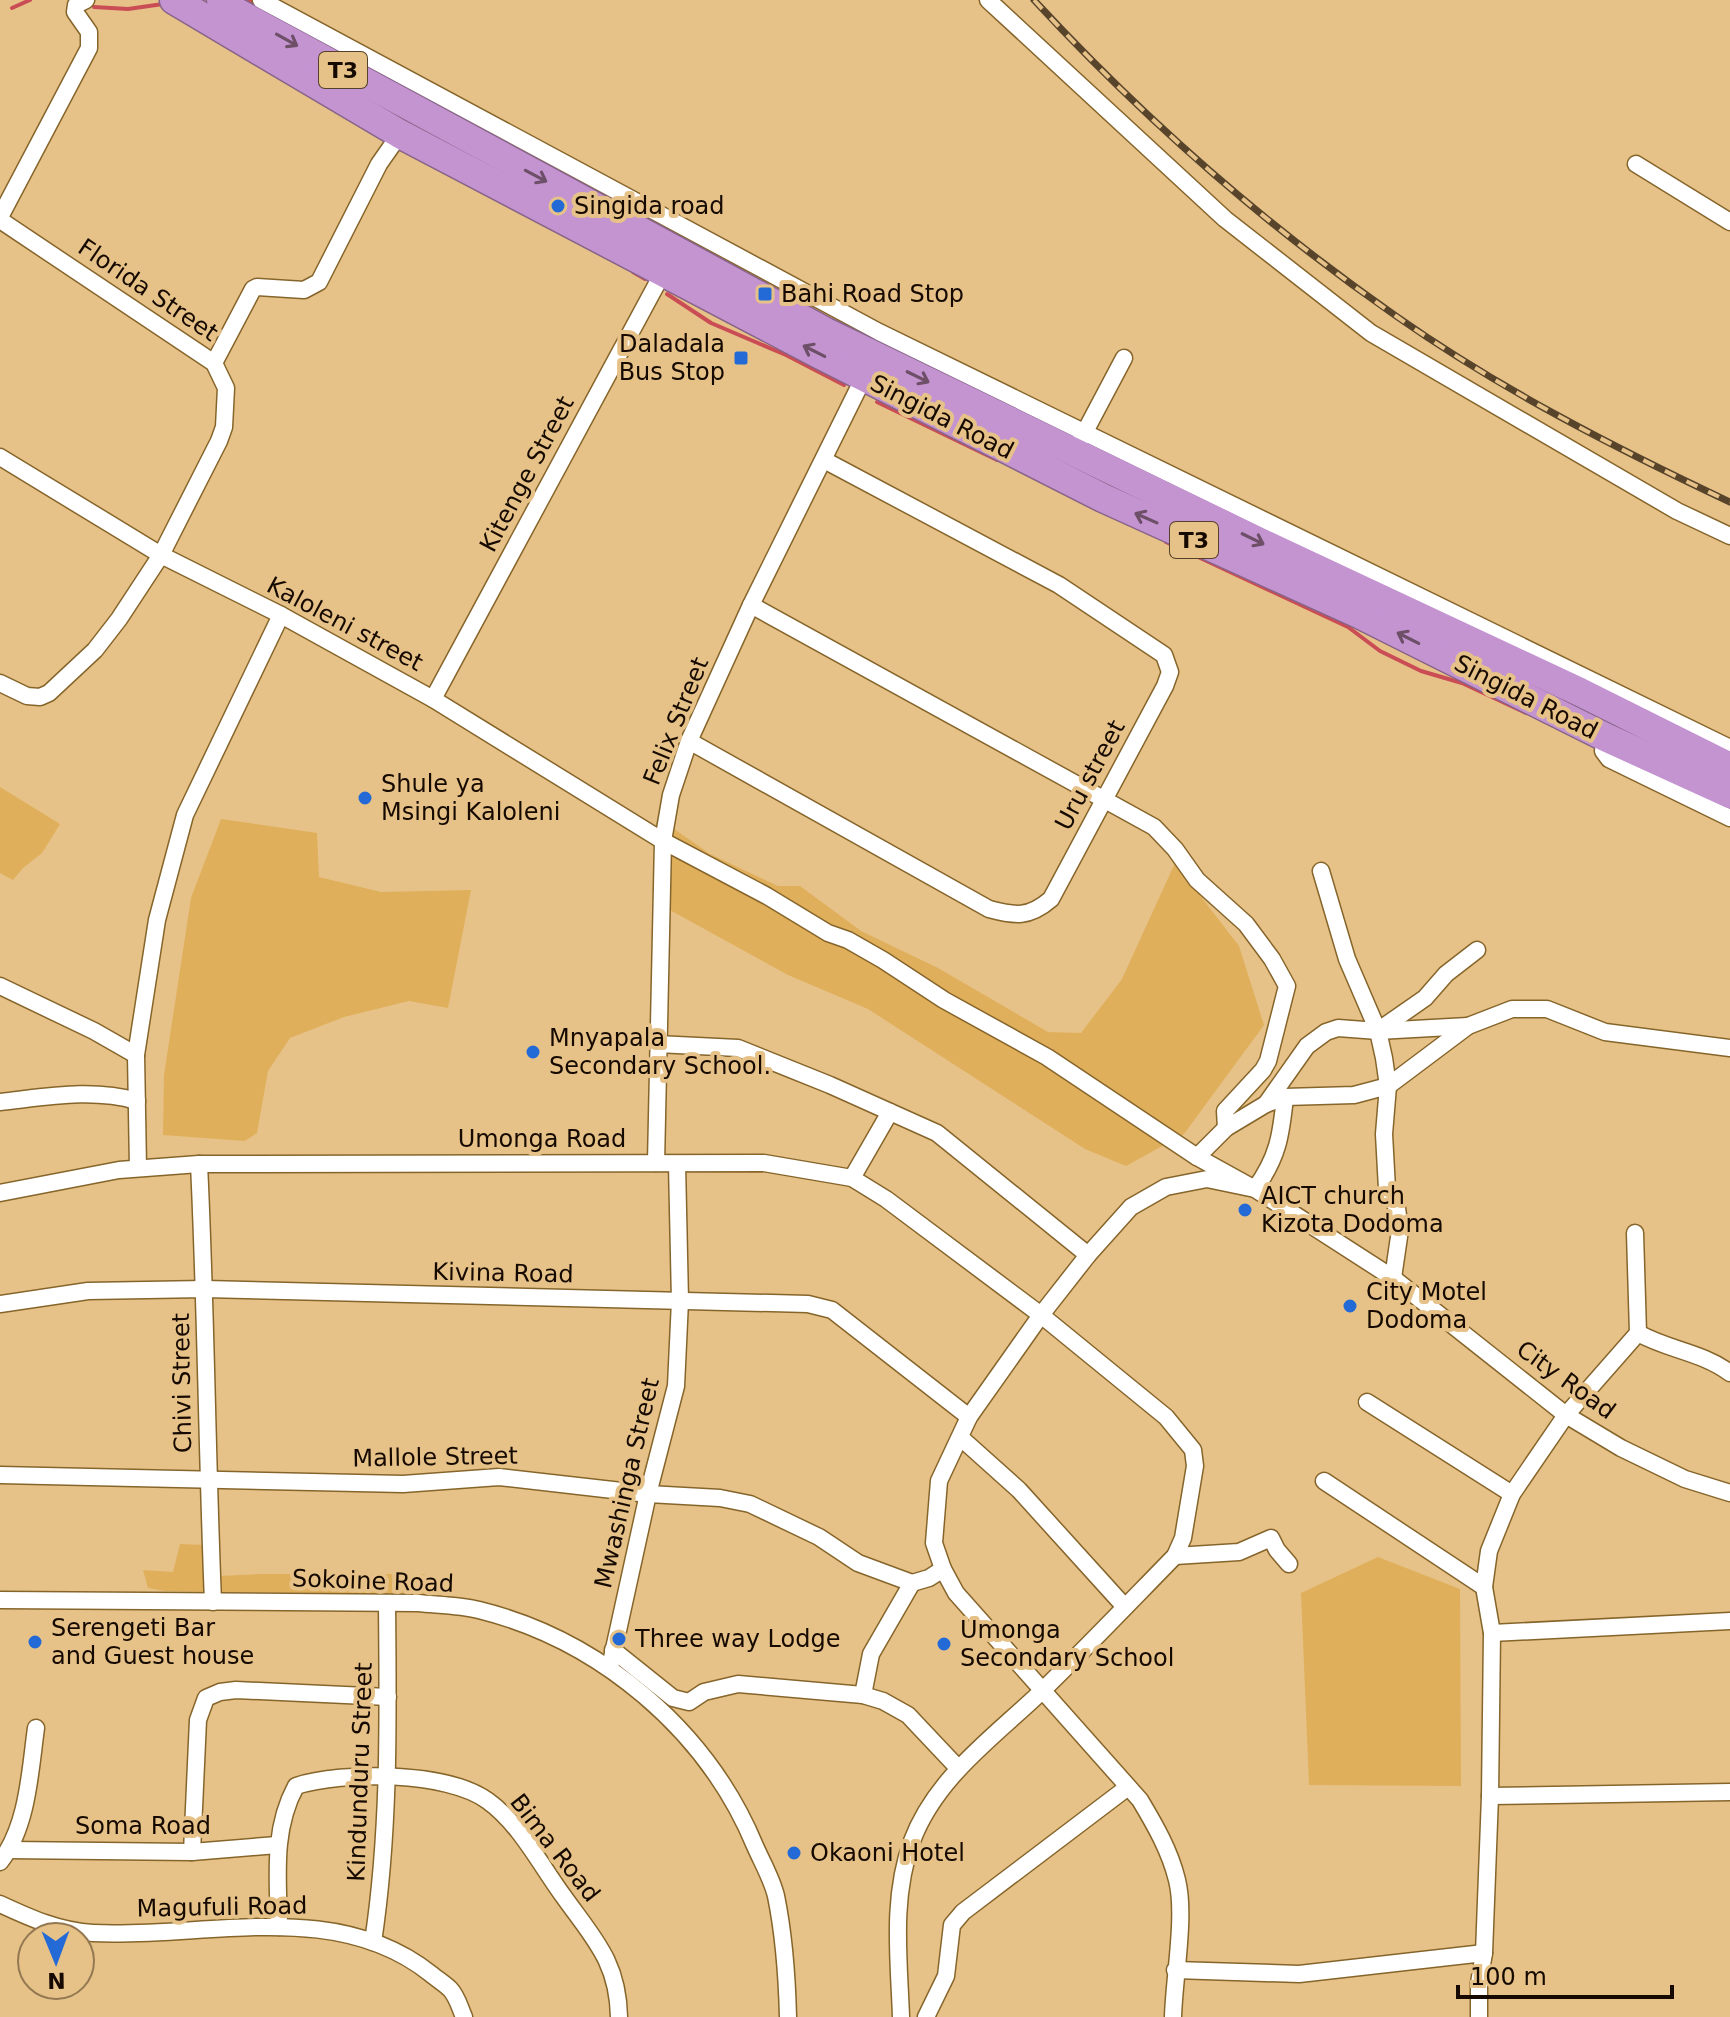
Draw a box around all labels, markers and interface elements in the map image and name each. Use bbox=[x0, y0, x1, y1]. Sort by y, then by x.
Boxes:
one-way arrow bbox=[275, 33, 299, 48]
road number: T3 bbox=[319, 52, 367, 88]
one-way arrow bbox=[523, 168, 547, 184]
place label: Singida road bbox=[574, 192, 725, 220]
marker: Singida road bbox=[549, 197, 567, 215]
street label: Florida Street bbox=[73, 233, 223, 347]
place label: Bahi Road Stop bbox=[781, 280, 964, 308]
marker: Bahi Road Stop bbox=[756, 285, 774, 303]
place label: Daladala Bus Stop bbox=[619, 330, 725, 386]
one-way arrow bbox=[802, 343, 826, 359]
marker: Daladala Bus Stop bbox=[732, 349, 750, 367]
street label: Singida Road bbox=[866, 369, 1018, 465]
one-way arrow bbox=[906, 370, 930, 385]
street label: Kitenge Street bbox=[474, 391, 580, 557]
one-way arrow bbox=[1134, 510, 1158, 525]
road number: T3 bbox=[1170, 522, 1218, 558]
one-way arrow bbox=[1241, 532, 1265, 547]
street label: Kaloleni street bbox=[262, 571, 428, 677]
one-way arrow bbox=[1396, 630, 1420, 645]
street label: Singida Road bbox=[1450, 649, 1602, 745]
street label: Felix Street bbox=[638, 653, 714, 789]
street label: Uru street bbox=[1049, 715, 1131, 835]
place label: Shule ya Msingi Kaloleni bbox=[381, 770, 560, 826]
marker: Shule ya Msingi Kaloleni bbox=[356, 789, 374, 807]
place label: Mnyapala Secondary School. bbox=[549, 1024, 771, 1080]
marker: Mnyapala Secondary School. bbox=[524, 1043, 542, 1061]
street label: Umonga Road bbox=[458, 1125, 626, 1153]
place label: AICT church Kizota Dodoma bbox=[1261, 1182, 1444, 1238]
marker: AICT church Kizota Dodoma bbox=[1236, 1201, 1254, 1219]
street label: Kivina Road bbox=[432, 1258, 574, 1288]
place label: City Motel Dodoma bbox=[1366, 1278, 1487, 1334]
marker: City Motel Dodoma bbox=[1341, 1297, 1359, 1315]
street label: Chivi Street bbox=[167, 1313, 197, 1453]
street label: City Road bbox=[1511, 1335, 1621, 1425]
street label: Mwashinga Street bbox=[589, 1375, 665, 1591]
street label: Mallole Street bbox=[352, 1442, 518, 1472]
street label: Sokoine Road bbox=[291, 1564, 455, 1598]
place label: Serengeti Bar and Guest house bbox=[51, 1614, 254, 1670]
place label: Umonga Secondary School bbox=[960, 1616, 1174, 1672]
place label: Three way Lodge bbox=[634, 1625, 840, 1653]
marker: Three way Lodge bbox=[610, 1630, 628, 1648]
marker: Serengeti Bar and Guest house bbox=[26, 1633, 44, 1651]
marker: Umonga Secondary School bbox=[935, 1635, 953, 1653]
street label: Kindunduru Street bbox=[342, 1662, 378, 1882]
street label: Bima Road bbox=[504, 1789, 606, 1907]
street label: Soma Road bbox=[75, 1812, 211, 1840]
place label: Okaoni Hotel bbox=[810, 1839, 965, 1867]
marker: Okaoni Hotel bbox=[785, 1844, 803, 1862]
street label: Magufuli Road bbox=[136, 1892, 308, 1922]
north arrow bbox=[16, 1921, 96, 2001]
scale bar bbox=[1458, 1949, 1672, 1999]
text: 100 m bbox=[1470, 1963, 1547, 1991]
text: N bbox=[47, 1968, 66, 1993]

